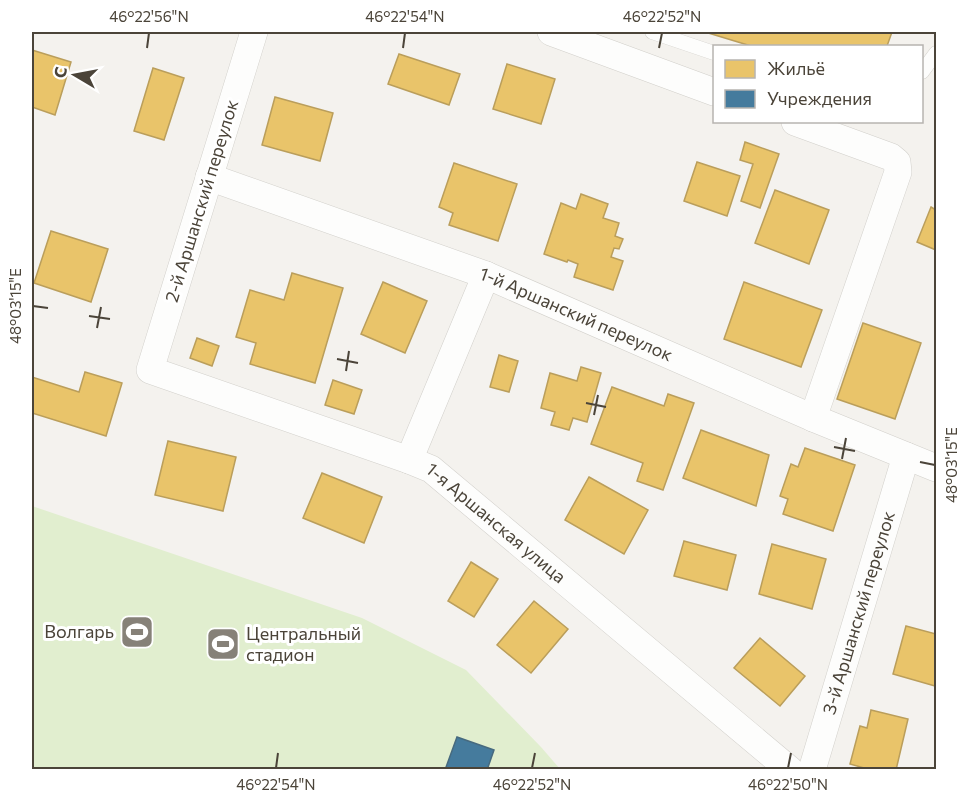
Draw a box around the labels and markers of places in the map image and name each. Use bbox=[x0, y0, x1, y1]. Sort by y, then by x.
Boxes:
sports icon: Волгарь bbox=[119, 614, 155, 650]
place label: Волгарь bbox=[44, 620, 114, 642]
place label: Центральный стадион bbox=[246, 622, 361, 665]
sports icon: Центральный стадион bbox=[205, 626, 241, 662]

